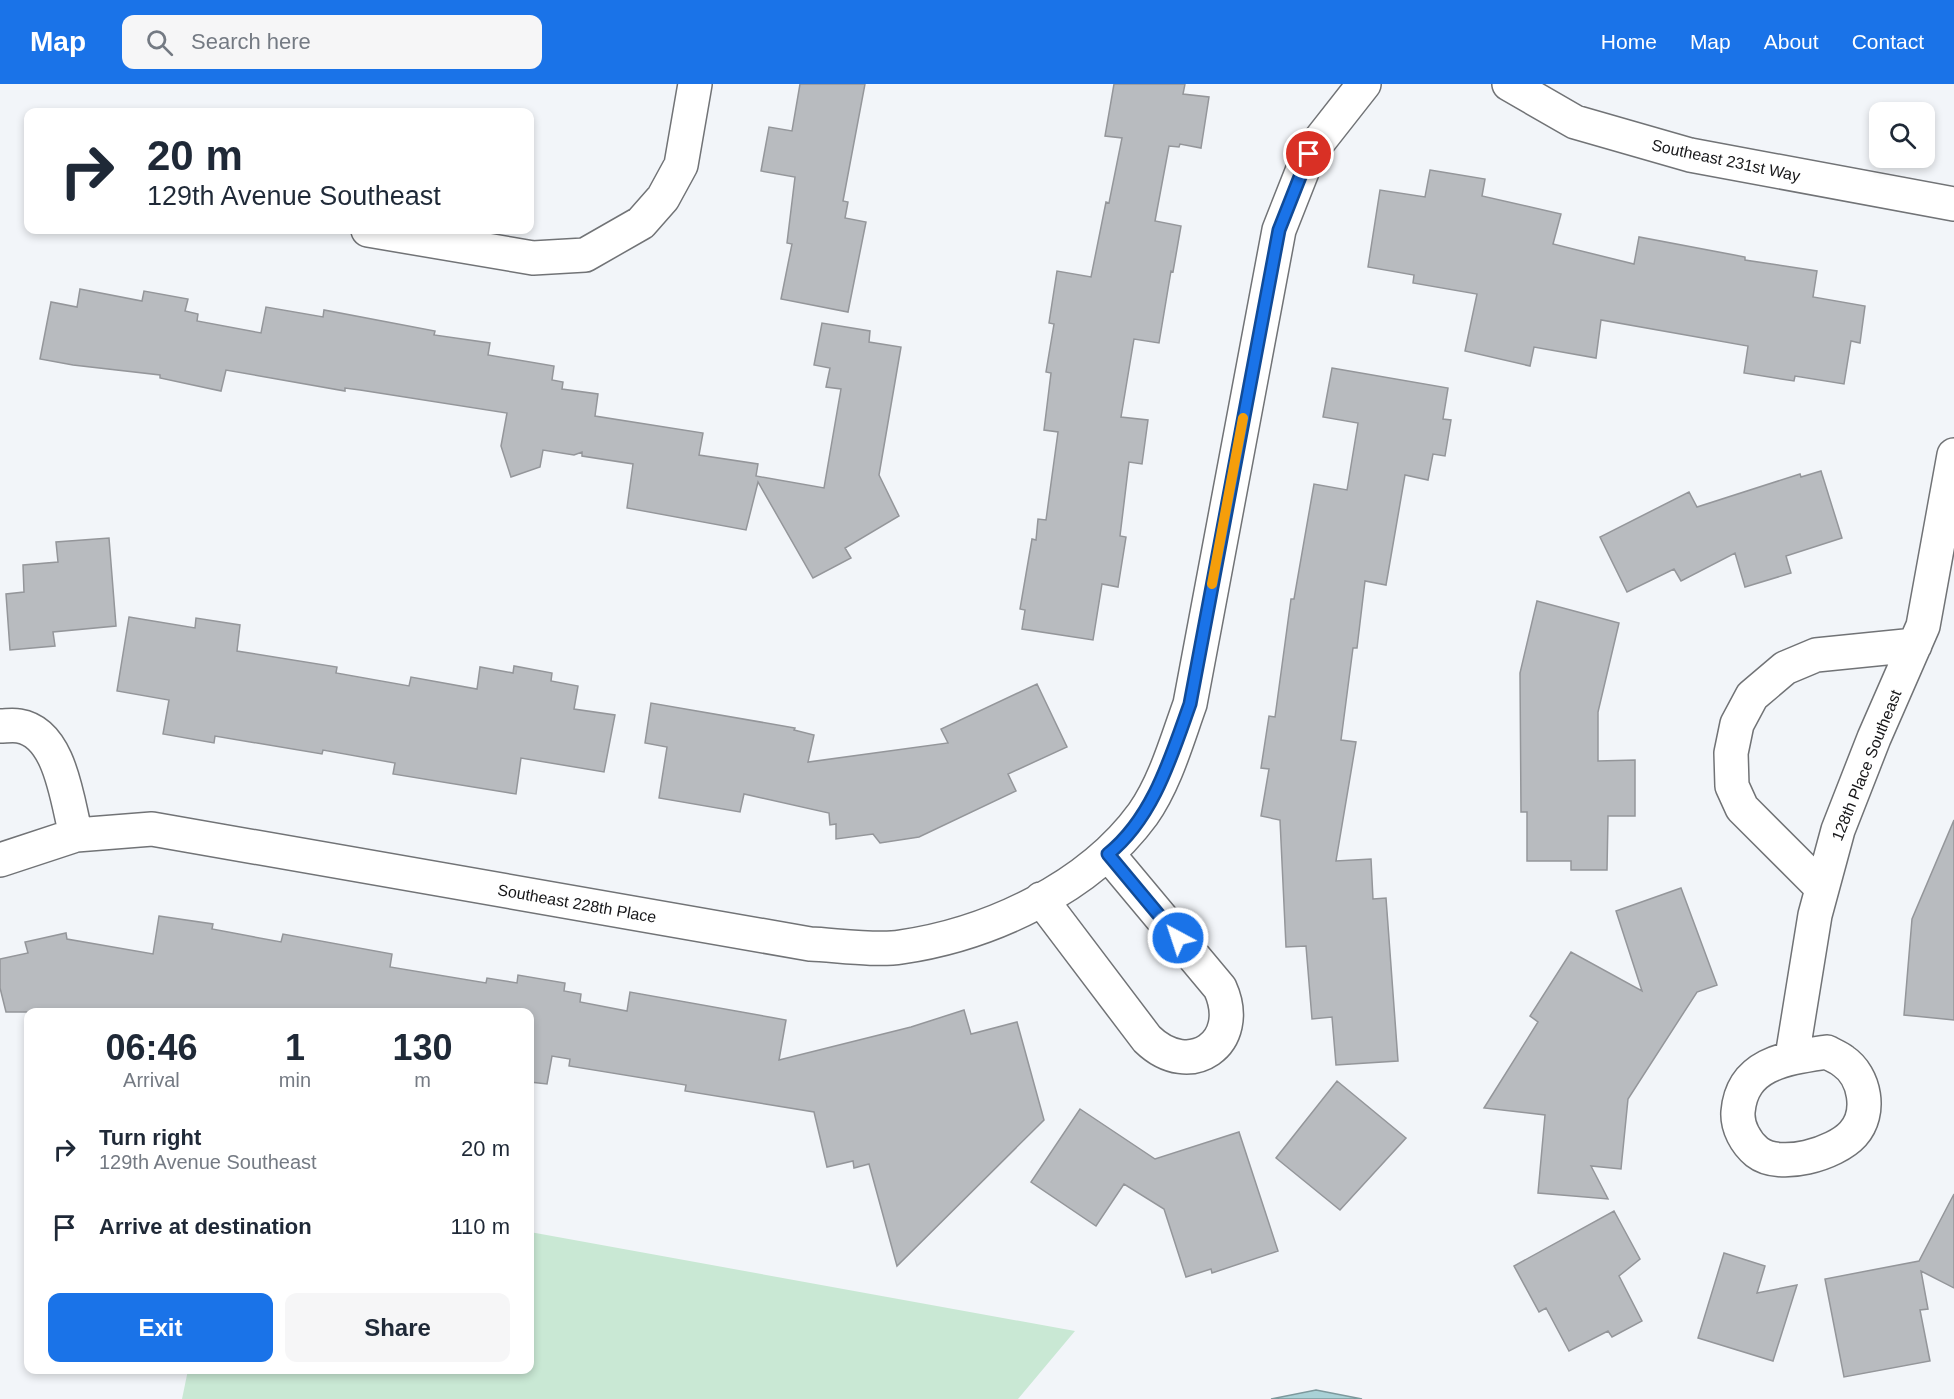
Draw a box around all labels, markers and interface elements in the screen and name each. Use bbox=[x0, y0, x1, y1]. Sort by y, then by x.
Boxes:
search box bbox=[122, 15, 542, 69]
text: Map bbox=[30, 26, 86, 57]
icon: search bbox=[143, 26, 176, 59]
text: Search here bbox=[191, 29, 311, 54]
text: Home bbox=[1601, 30, 1657, 53]
text: Map bbox=[1690, 30, 1731, 53]
text: About bbox=[1764, 30, 1819, 53]
text: Contact bbox=[1852, 30, 1924, 53]
map controls bbox=[1869, 102, 1935, 168]
button: search bbox=[1869, 102, 1935, 168]
pin bbox=[1283, 128, 1334, 179]
icon: right bbox=[48, 132, 126, 210]
text: 20 m bbox=[147, 132, 243, 179]
street label: Southeast 231st Way bbox=[1650, 136, 1802, 185]
icon: arrive bbox=[1292, 137, 1325, 170]
text: 129th Avenue Southeast bbox=[147, 181, 441, 211]
street label: 128th Place Southeast bbox=[1828, 687, 1905, 843]
street label: Southeast 228th Place bbox=[496, 881, 658, 926]
position arrow bbox=[1146, 906, 1210, 970]
text: 06:46 bbox=[105, 1027, 197, 1068]
text: 1 bbox=[285, 1027, 305, 1068]
text: 130 bbox=[392, 1027, 453, 1068]
text: Arrival bbox=[123, 1069, 180, 1091]
text: min bbox=[279, 1069, 311, 1091]
text: m bbox=[414, 1069, 431, 1091]
text: Turn right bbox=[99, 1125, 201, 1150]
icon: right bbox=[48, 1133, 81, 1166]
text: 20 m bbox=[461, 1136, 510, 1161]
text: 129th Avenue Southeast bbox=[99, 1151, 317, 1173]
icon: arrive bbox=[48, 1211, 81, 1244]
text: Arrive at destination bbox=[99, 1214, 312, 1239]
text: 110 m bbox=[450, 1214, 510, 1239]
button: Exit bbox=[48, 1293, 273, 1362]
button: Share bbox=[285, 1293, 510, 1362]

